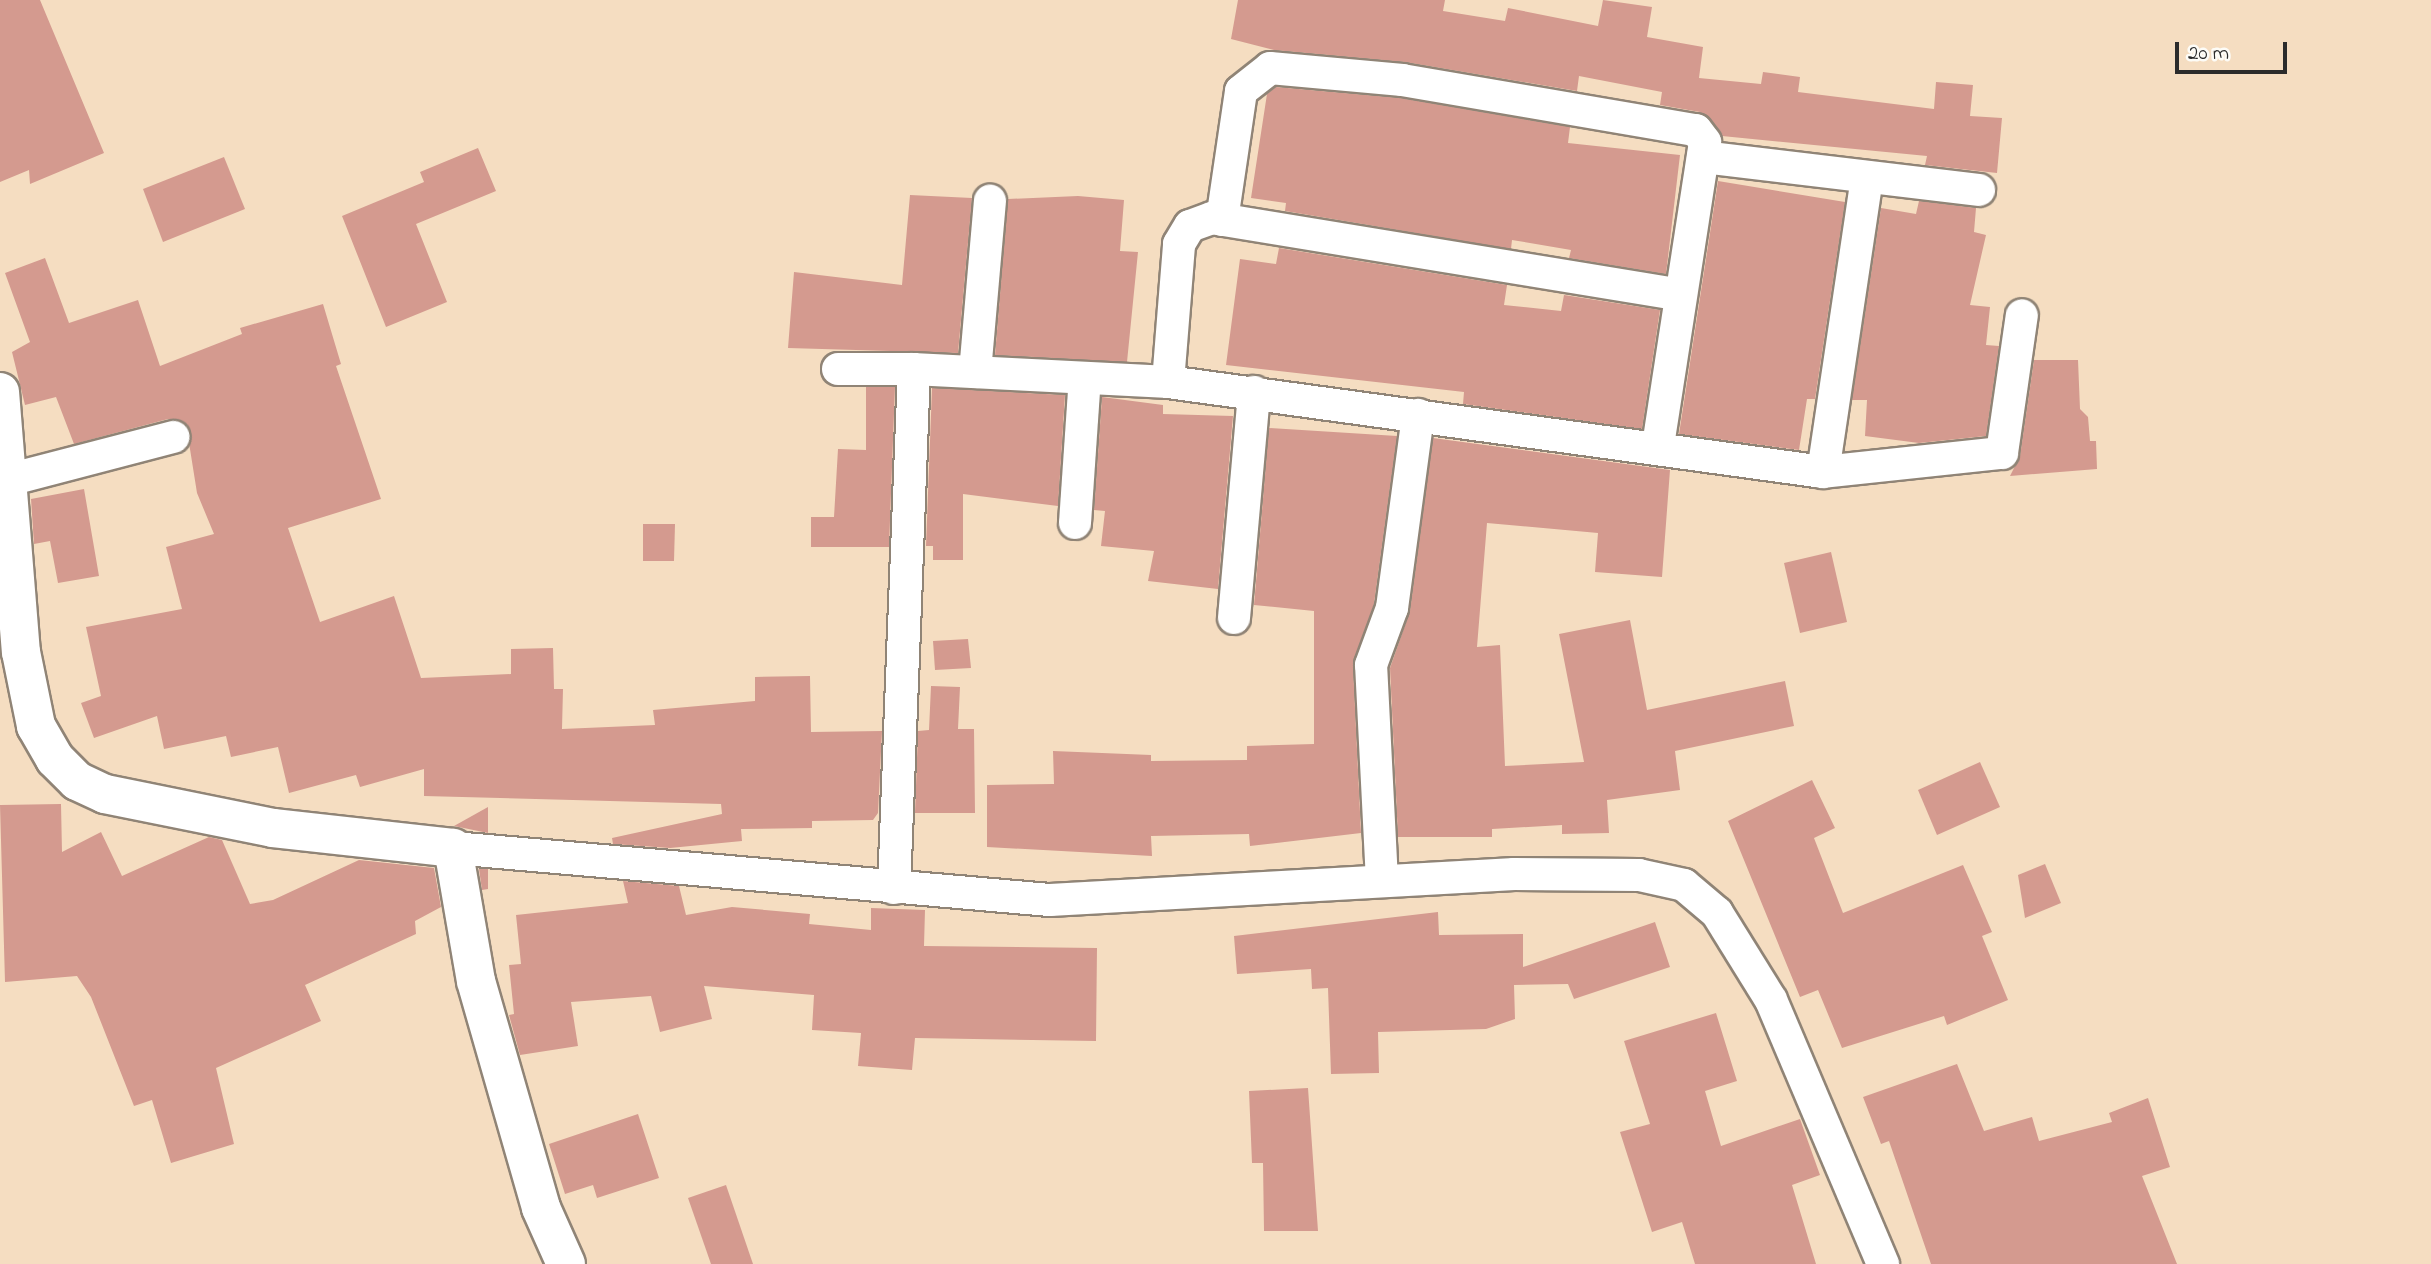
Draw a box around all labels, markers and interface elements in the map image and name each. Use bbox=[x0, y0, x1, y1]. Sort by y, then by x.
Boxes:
scale bar bbox=[2179, 28, 2291, 72]
text: 20 m bbox=[2188, 39, 2229, 69]

